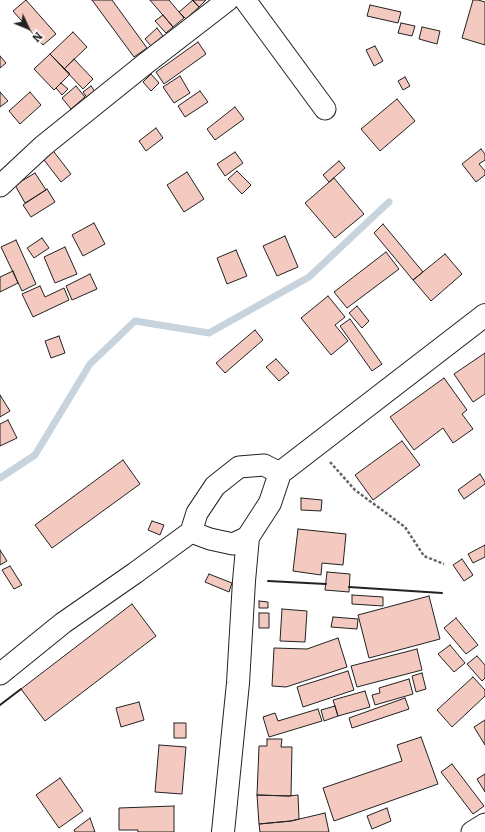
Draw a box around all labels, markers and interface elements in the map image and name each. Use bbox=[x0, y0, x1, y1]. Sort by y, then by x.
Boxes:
north arrow bbox=[8, 8, 48, 48]
text: N bbox=[29, 29, 45, 44]

